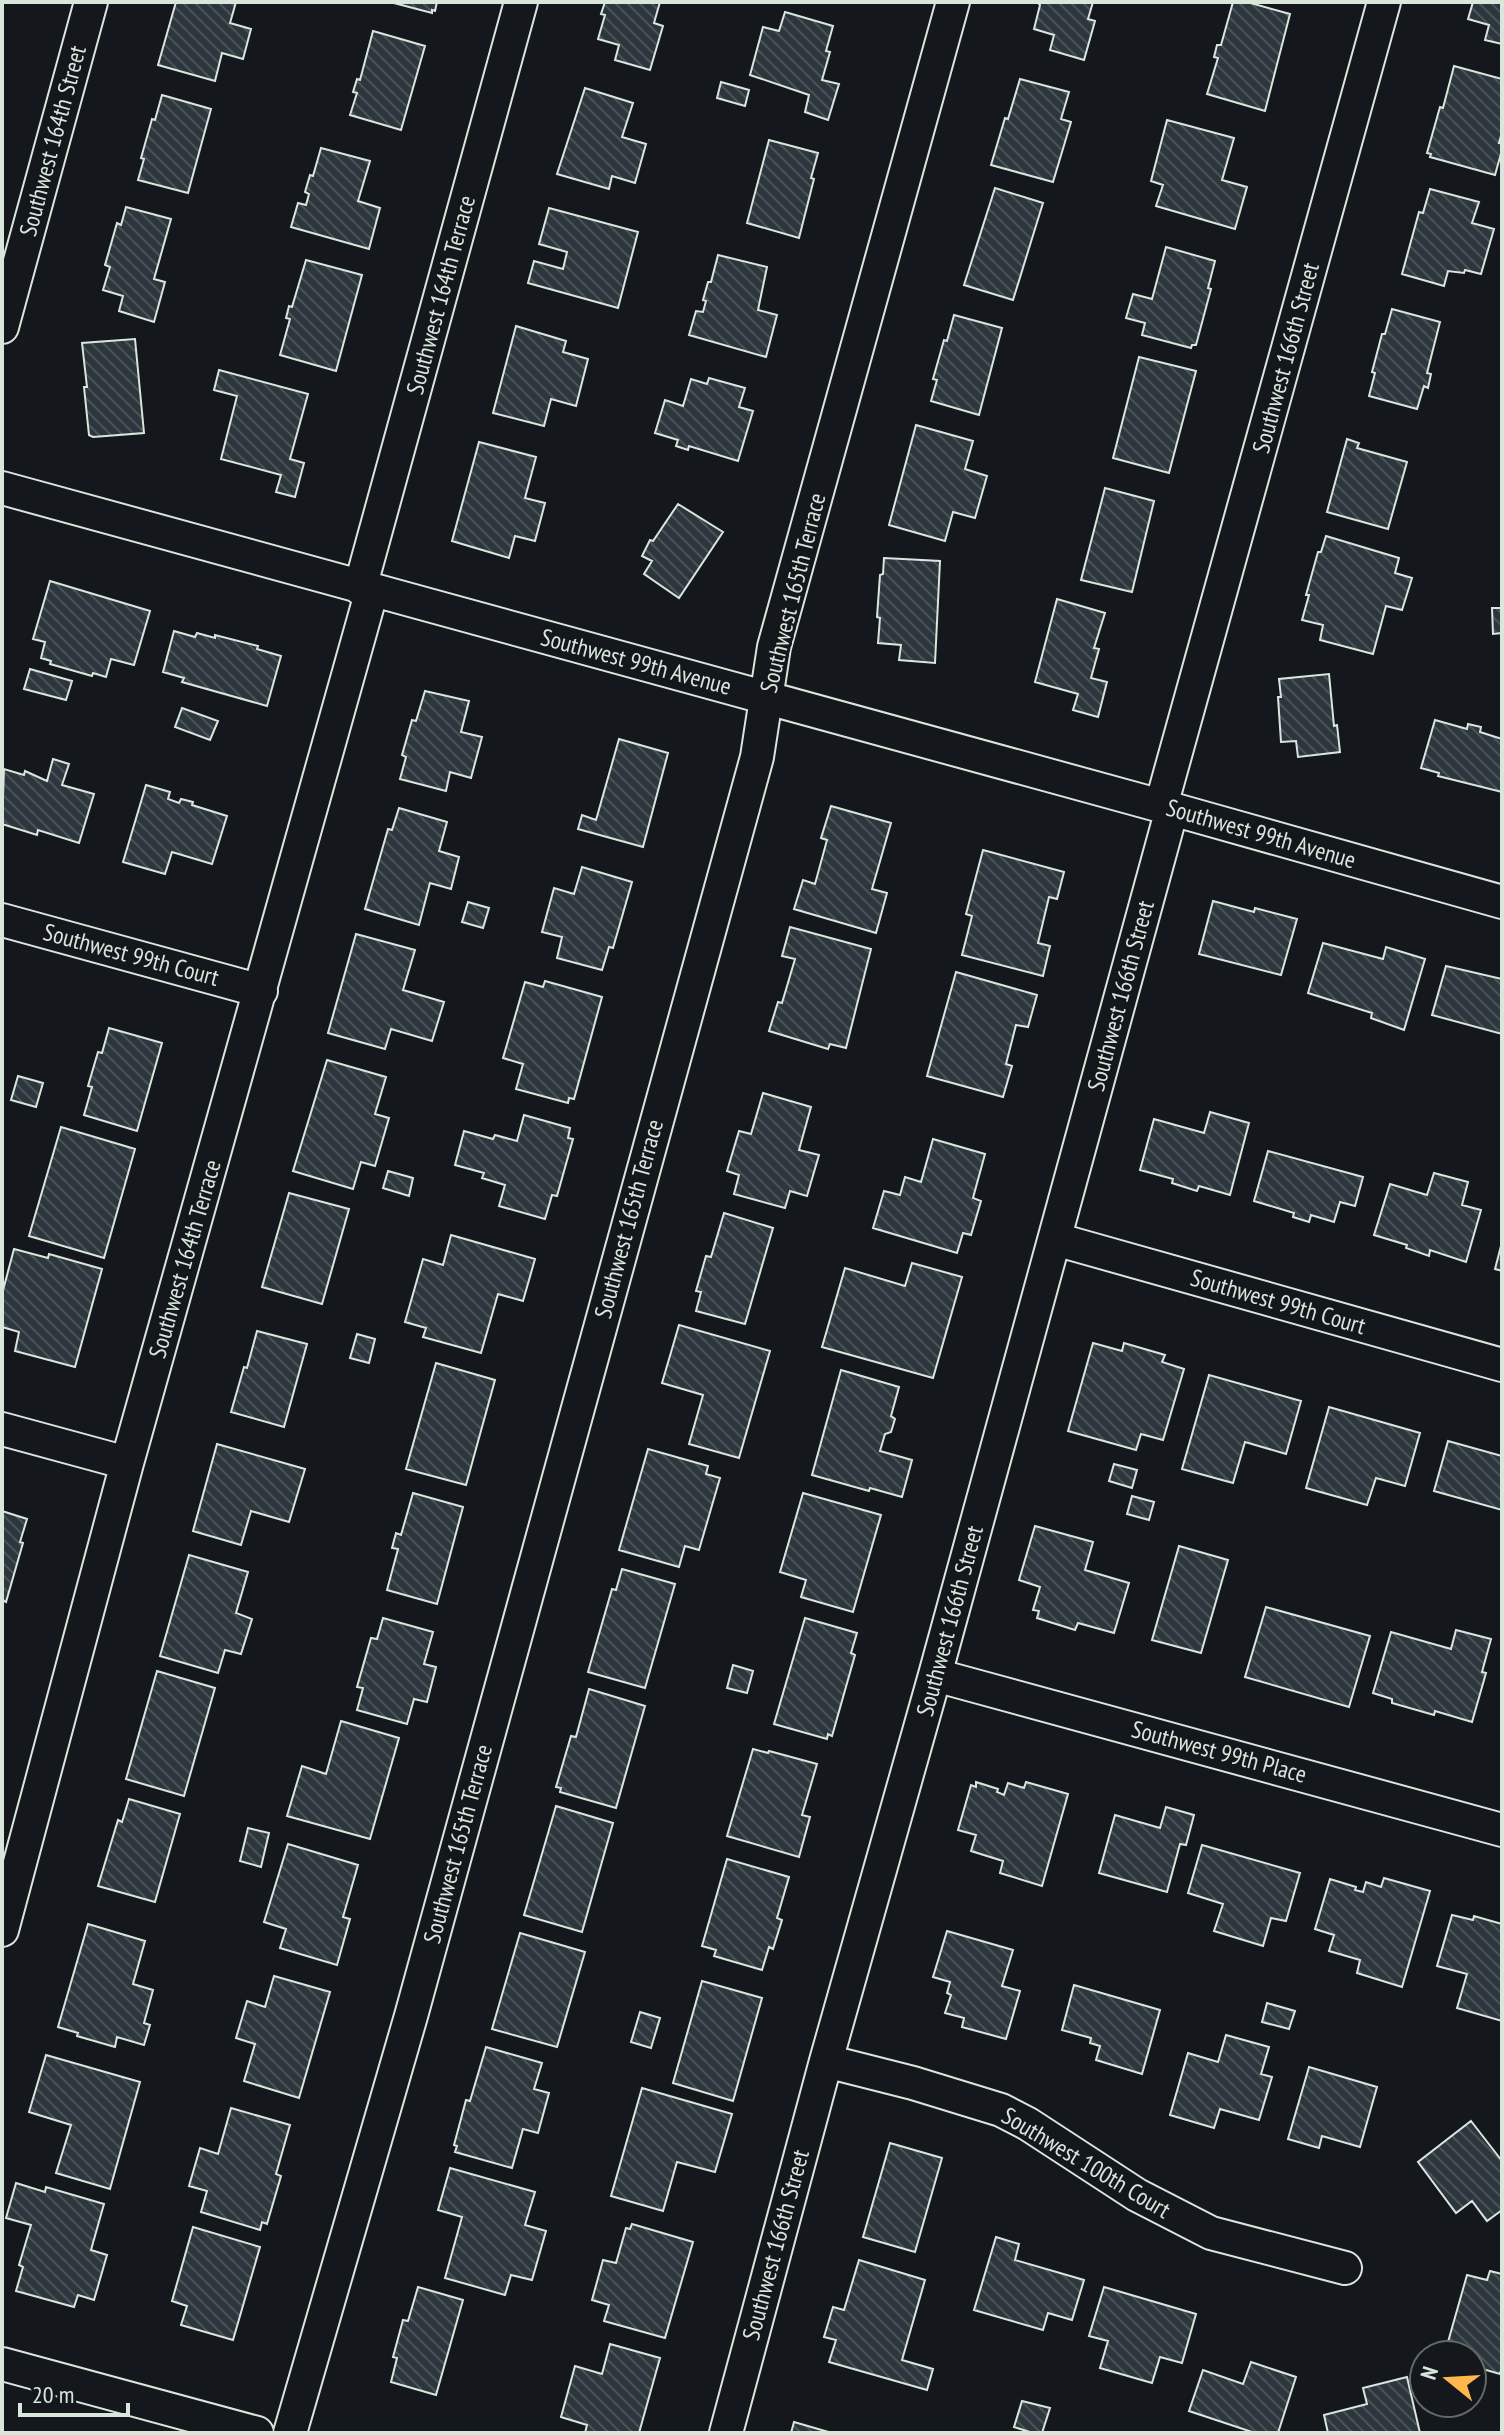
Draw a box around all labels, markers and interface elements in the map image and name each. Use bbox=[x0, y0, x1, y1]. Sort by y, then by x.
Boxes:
street label: Southwest 164th Street bbox=[12, 42, 93, 240]
street label: Southwest 164th Terrace bbox=[399, 192, 482, 398]
street label: Southwest 166th Street bbox=[1245, 259, 1326, 457]
street label: Southwest 165th Terrace bbox=[753, 490, 832, 696]
street label: Southwest 99th Avenue bbox=[538, 621, 735, 702]
street label: Southwest 99th Avenue bbox=[1163, 792, 1360, 875]
street label: Southwest 166th Street bbox=[1080, 897, 1161, 1095]
street label: Southwest 99th Court bbox=[40, 916, 223, 993]
street label: Southwest 165th Terrace bbox=[587, 1116, 670, 1322]
street label: Southwest 164th Terrace bbox=[141, 1156, 228, 1362]
street label: Southwest 99th Court bbox=[1187, 1262, 1370, 1341]
street label: Southwest 166th Street bbox=[909, 1522, 990, 1720]
street label: Southwest 99th Place bbox=[1128, 1713, 1310, 1790]
street label: Southwest 165th Terrace bbox=[416, 1741, 499, 1947]
street label: Southwest 100th Court bbox=[996, 2100, 1177, 2225]
street label: Southwest 166th Street bbox=[735, 2146, 816, 2344]
north arrow bbox=[1408, 2339, 1488, 2419]
text: N bbox=[1414, 2363, 1444, 2383]
scale bar bbox=[20, 2367, 128, 2417]
text: 20 m bbox=[32, 2379, 74, 2410]

